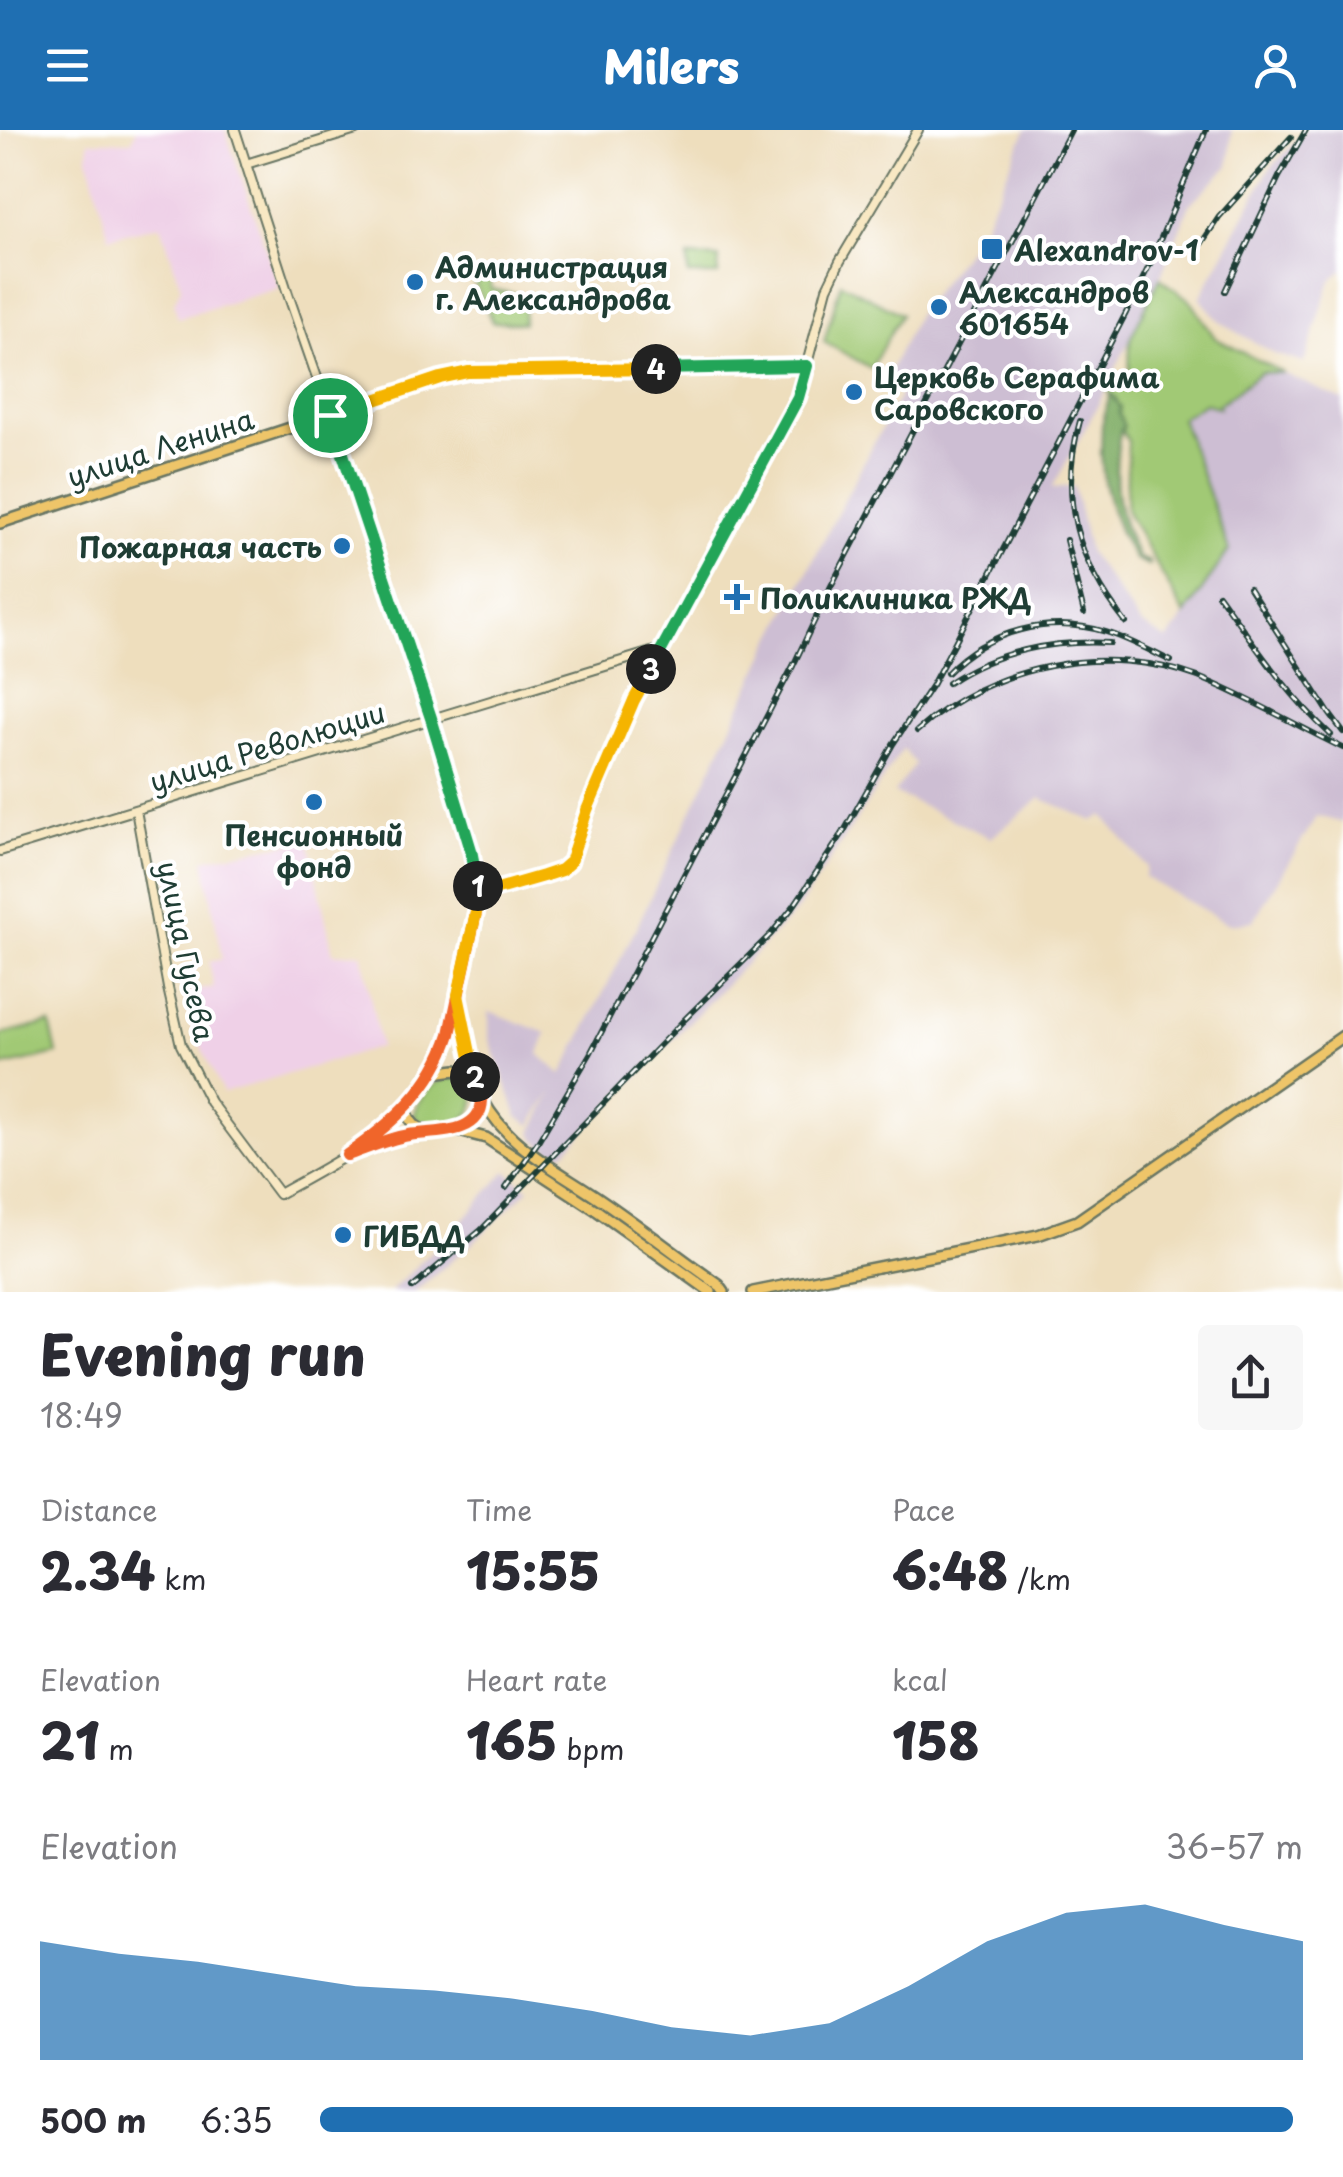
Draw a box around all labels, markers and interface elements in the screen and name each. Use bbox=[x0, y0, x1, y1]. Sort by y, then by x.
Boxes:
text: Milers bbox=[603, 31, 740, 99]
icon: menu bbox=[40, 38, 95, 93]
icon: person bbox=[1248, 38, 1303, 93]
place label: Alexandrov-1 bbox=[1013, 228, 1199, 271]
marker: Alexandrov-1 bbox=[979, 236, 1005, 262]
place label: Администрация г. Александрова bbox=[435, 245, 671, 320]
place label: Александров 601654 bbox=[959, 270, 1149, 345]
marker: Администрация г. Александрова bbox=[404, 271, 426, 293]
marker: Александров 601654 bbox=[928, 296, 950, 318]
pin: 4 bbox=[631, 344, 681, 394]
text: 4 bbox=[646, 347, 666, 390]
place label: Церковь Серафима Саровского bbox=[874, 355, 1160, 430]
pin bbox=[288, 373, 373, 458]
marker: Церковь Серафима Саровского bbox=[843, 381, 865, 403]
icon: arrive bbox=[303, 388, 358, 443]
street label: улица Ленина bbox=[61, 396, 259, 497]
place label: Пожарная часть bbox=[79, 525, 322, 568]
marker: Пожарная часть bbox=[331, 535, 353, 557]
place label: Поликлиника РЖД bbox=[760, 576, 1032, 619]
marker: Поликлиника РЖД bbox=[724, 584, 750, 610]
pin: 3 bbox=[626, 644, 676, 694]
text: 3 bbox=[642, 647, 660, 690]
street label: улица Революции bbox=[144, 690, 390, 802]
marker: Пенсионный фонд bbox=[303, 791, 325, 813]
place label: Пенсионный фонд bbox=[225, 813, 403, 888]
street label: улица Гусева bbox=[147, 857, 227, 1046]
pin: 1 bbox=[453, 861, 503, 911]
text: 1 bbox=[471, 864, 485, 907]
pin: 2 bbox=[450, 1052, 500, 1102]
text: 2 bbox=[465, 1055, 485, 1098]
place label: ГИБДД bbox=[363, 1214, 465, 1257]
marker: ГИБДД bbox=[332, 1224, 354, 1246]
text: Evening run bbox=[40, 1312, 366, 1395]
button: share bbox=[1198, 1325, 1303, 1430]
text: 18:49 bbox=[40, 1391, 123, 1439]
text: Distance bbox=[40, 1488, 158, 1531]
text: Time bbox=[466, 1488, 532, 1531]
text: Pace bbox=[892, 1488, 955, 1531]
text: 2.34 bbox=[40, 1531, 155, 1607]
text: 15:55 bbox=[466, 1531, 600, 1607]
text: 6:48 bbox=[892, 1531, 1008, 1607]
text: km bbox=[155, 1557, 206, 1600]
text: /km bbox=[1008, 1557, 1071, 1600]
text: Elevation bbox=[40, 1658, 161, 1701]
text: Heart rate bbox=[466, 1658, 607, 1701]
text: kcal bbox=[892, 1658, 948, 1701]
text: 21 bbox=[40, 1701, 99, 1777]
text: 165 bbox=[466, 1701, 557, 1777]
text: 158 bbox=[892, 1701, 980, 1777]
text: m bbox=[99, 1727, 134, 1770]
text: bpm bbox=[557, 1727, 625, 1770]
text: Elevation bbox=[40, 1822, 178, 1870]
text: 36–57 m bbox=[1166, 1822, 1303, 1870]
text: 500 m bbox=[40, 2096, 146, 2144]
text: 6:35 bbox=[200, 2096, 273, 2144]

